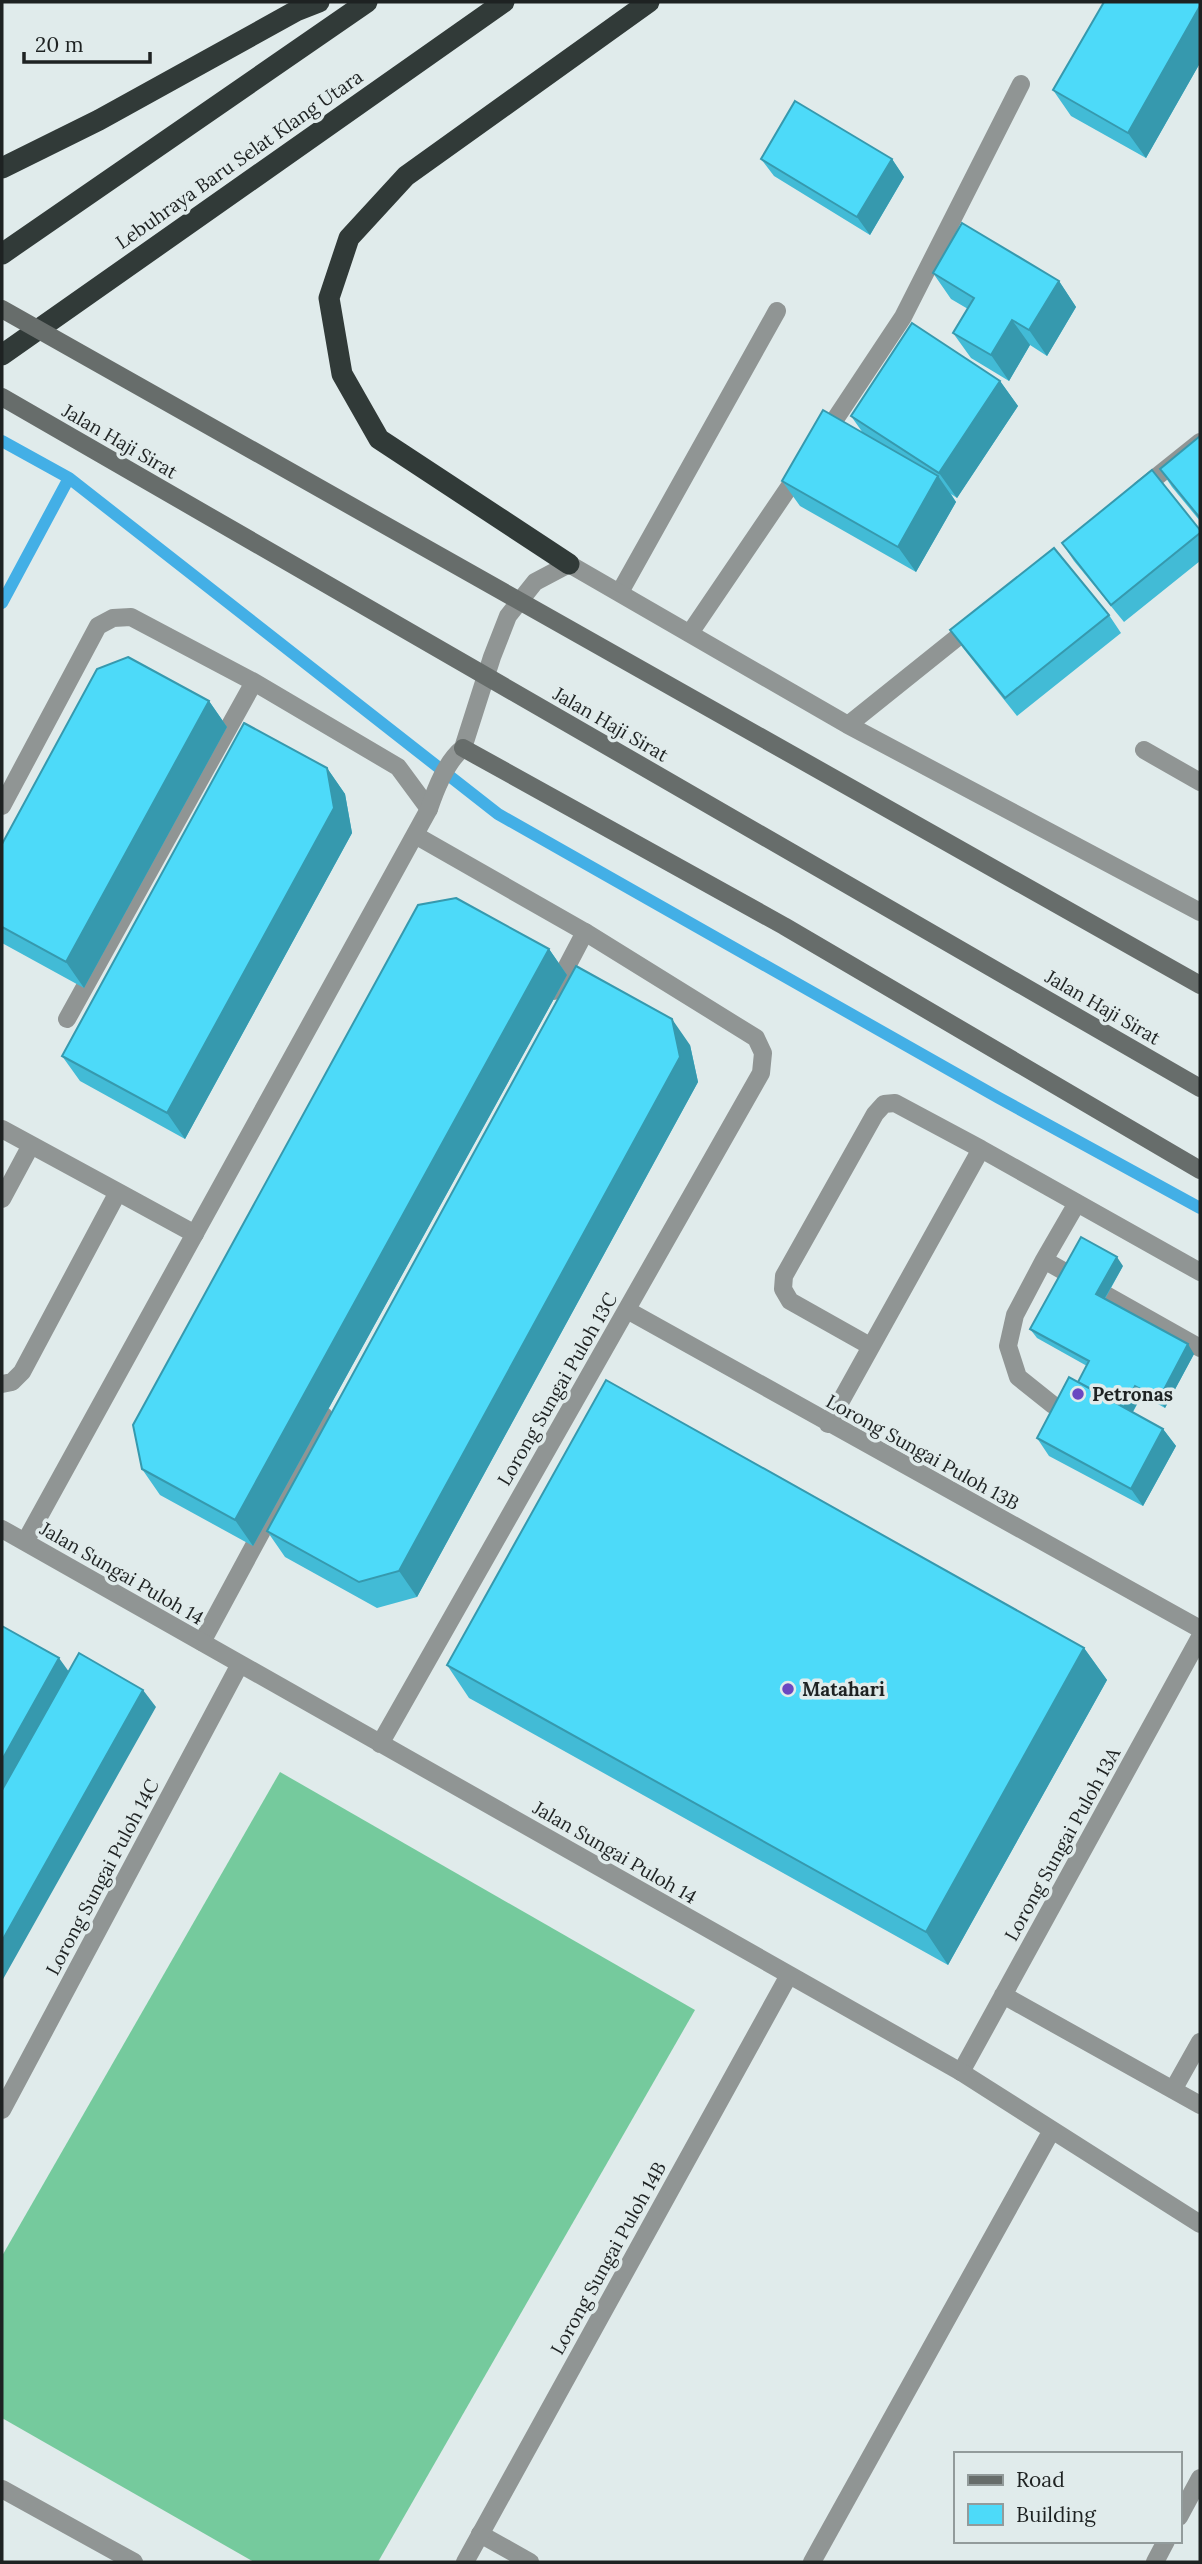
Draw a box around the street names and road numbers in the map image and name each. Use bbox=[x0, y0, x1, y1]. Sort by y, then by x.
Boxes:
street label: Lebuhraya Baru Selat Klang Utara bbox=[111, 64, 367, 254]
street label: Jalan Haji Sirat bbox=[57, 398, 182, 484]
street label: Jalan Haji Sirat bbox=[548, 681, 673, 767]
street label: Jalan Haji Sirat bbox=[1040, 964, 1165, 1050]
street label: Lorong Sungai Puloh 13C bbox=[492, 1288, 622, 1490]
street label: Lorong Sungai Puloh 13B bbox=[822, 1389, 1024, 1515]
street label: Jalan Sungai Puloh 14 bbox=[35, 1516, 208, 1630]
street label: Lorong Sungai Puloh 13A bbox=[999, 1742, 1126, 1945]
street label: Lorong Sungai Puloh 14C bbox=[40, 1775, 164, 1979]
street label: Jalan Sungai Puloh 14 bbox=[528, 1795, 701, 1909]
street label: Lorong Sungai Puloh 14B bbox=[545, 2157, 671, 2359]

